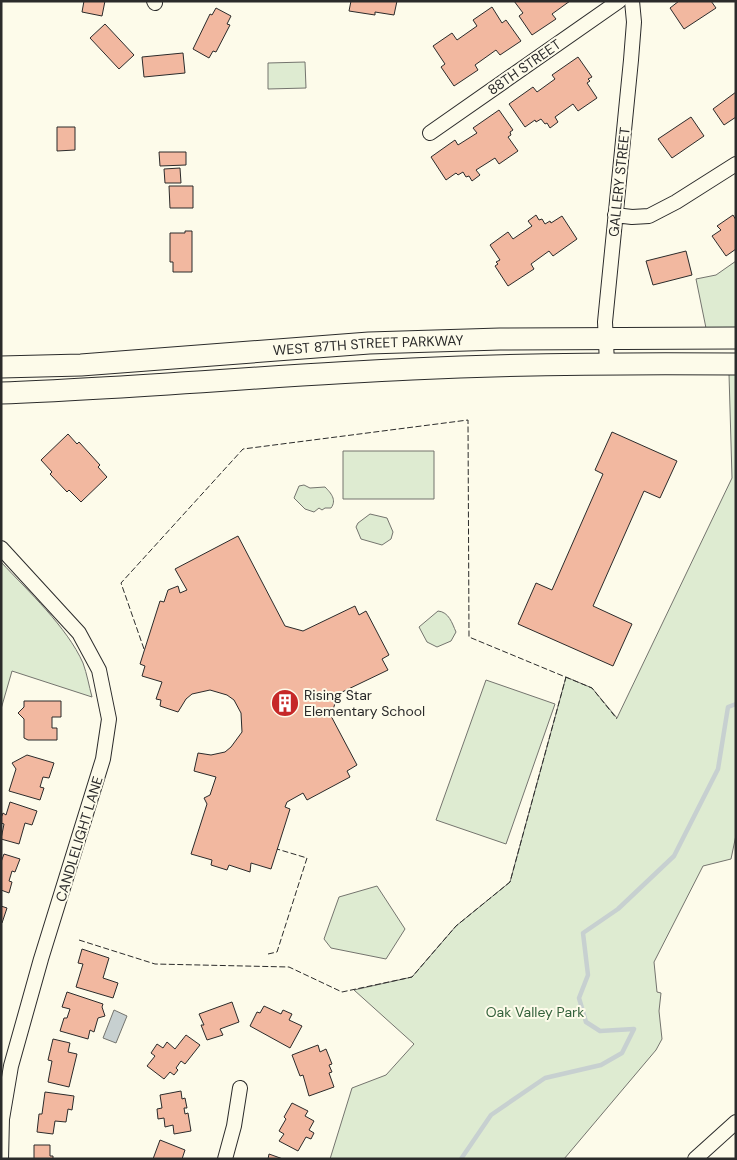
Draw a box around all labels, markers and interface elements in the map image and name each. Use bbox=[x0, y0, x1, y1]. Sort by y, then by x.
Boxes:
street label: 88TH STREET bbox=[484, 35, 564, 99]
street label: GALLERY STREET bbox=[604, 126, 634, 238]
street label: WEST 87TH STREET PARKWAY bbox=[272, 331, 464, 359]
place label: Rising Star Elementary School bbox=[304, 686, 425, 720]
building icon: Rising Star Elementary School bbox=[270, 688, 300, 718]
street label: CANDLELIGHT LANE bbox=[51, 774, 107, 904]
park label: Oak Valley Park bbox=[486, 1003, 584, 1021]

